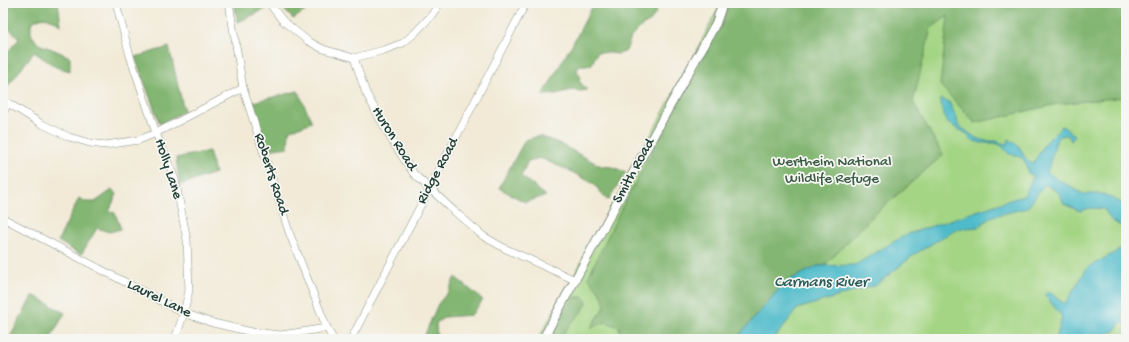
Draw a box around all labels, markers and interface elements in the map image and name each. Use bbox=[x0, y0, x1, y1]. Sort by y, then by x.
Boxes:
street label: Huron Road bbox=[367, 104, 421, 175]
street label: Roberts Road bbox=[249, 131, 293, 218]
street label: Ridge Road bbox=[413, 134, 464, 207]
street label: Smith Road bbox=[609, 134, 660, 207]
street label: Holly Lane bbox=[150, 136, 186, 202]
park label: Wertheim National Wildlife Refuge bbox=[772, 153, 892, 188]
water label: Carmans River bbox=[774, 274, 871, 293]
street label: Laurel Lane bbox=[124, 276, 194, 322]

